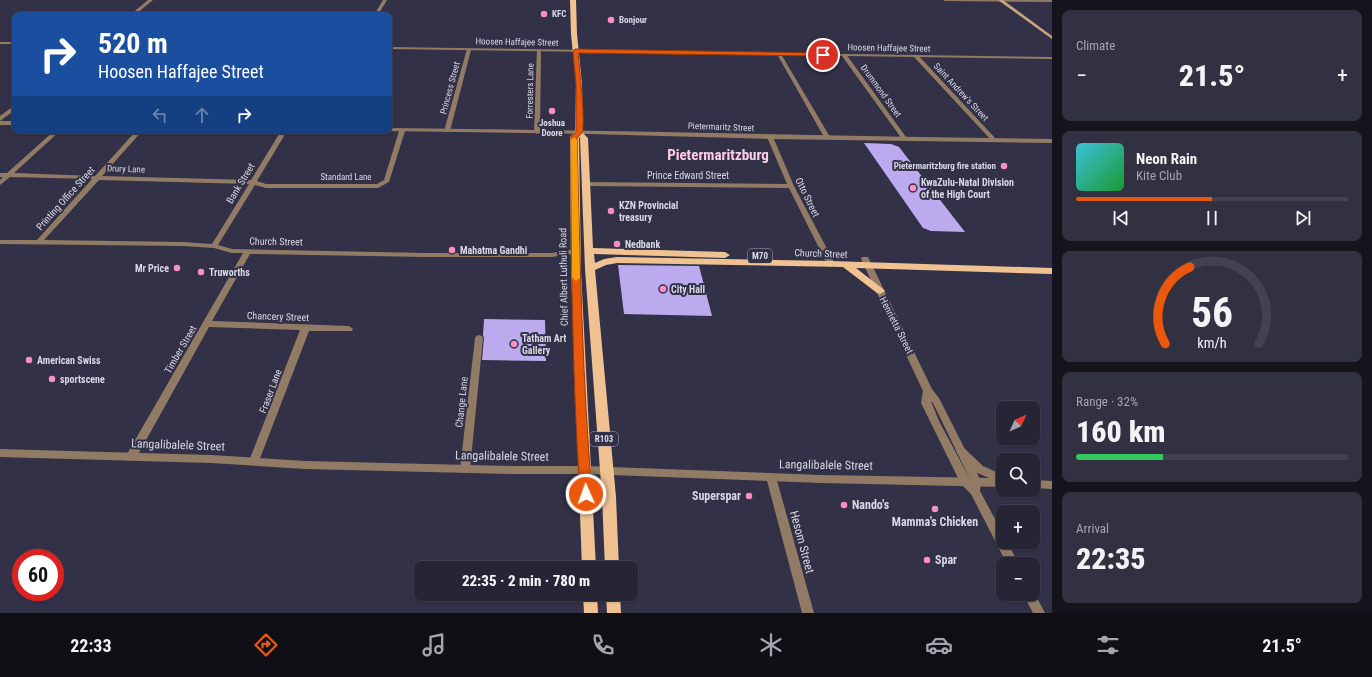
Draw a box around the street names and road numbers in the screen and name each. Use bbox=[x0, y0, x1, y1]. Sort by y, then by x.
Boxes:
street label: Hoosen Haffajee Street bbox=[475, 36, 559, 48]
street label: Hoosen Haffajee Street bbox=[847, 42, 931, 54]
street label: Princess Street bbox=[438, 60, 462, 115]
street label: Saint Andrew's Street bbox=[932, 61, 991, 123]
street label: Forresters Lane bbox=[525, 63, 535, 119]
street label: Drummond Street bbox=[859, 63, 904, 119]
street label: Pietermaritz Street bbox=[688, 121, 755, 133]
street label: Bank Street bbox=[224, 161, 257, 206]
street label: Drury Lane bbox=[107, 163, 145, 175]
street label: Printing Office Street bbox=[34, 164, 97, 232]
street label: Prince Edward Street bbox=[647, 170, 729, 181]
street label: Standard Lane bbox=[320, 172, 372, 182]
street label: Otto Street bbox=[793, 176, 822, 219]
street label: Chief Albert Luthuli Road bbox=[557, 228, 570, 326]
street label: Church Street bbox=[249, 236, 303, 247]
street label: Church Street bbox=[794, 247, 848, 260]
road number: M70 bbox=[748, 249, 772, 263]
street label: Henrietta Street bbox=[878, 295, 916, 355]
street label: Chancery Street bbox=[247, 310, 309, 323]
street label: Timber Street bbox=[162, 323, 199, 375]
street label: Fraser Lane bbox=[257, 367, 284, 415]
street label: Change Lane bbox=[453, 376, 470, 428]
road number: R103 bbox=[590, 432, 618, 446]
street label: Langalibalele Street bbox=[131, 436, 226, 454]
street label: Langalibalele Street bbox=[455, 448, 549, 464]
street label: Langalibalele Street bbox=[779, 457, 873, 473]
street label: Hesom Street bbox=[787, 509, 817, 575]

